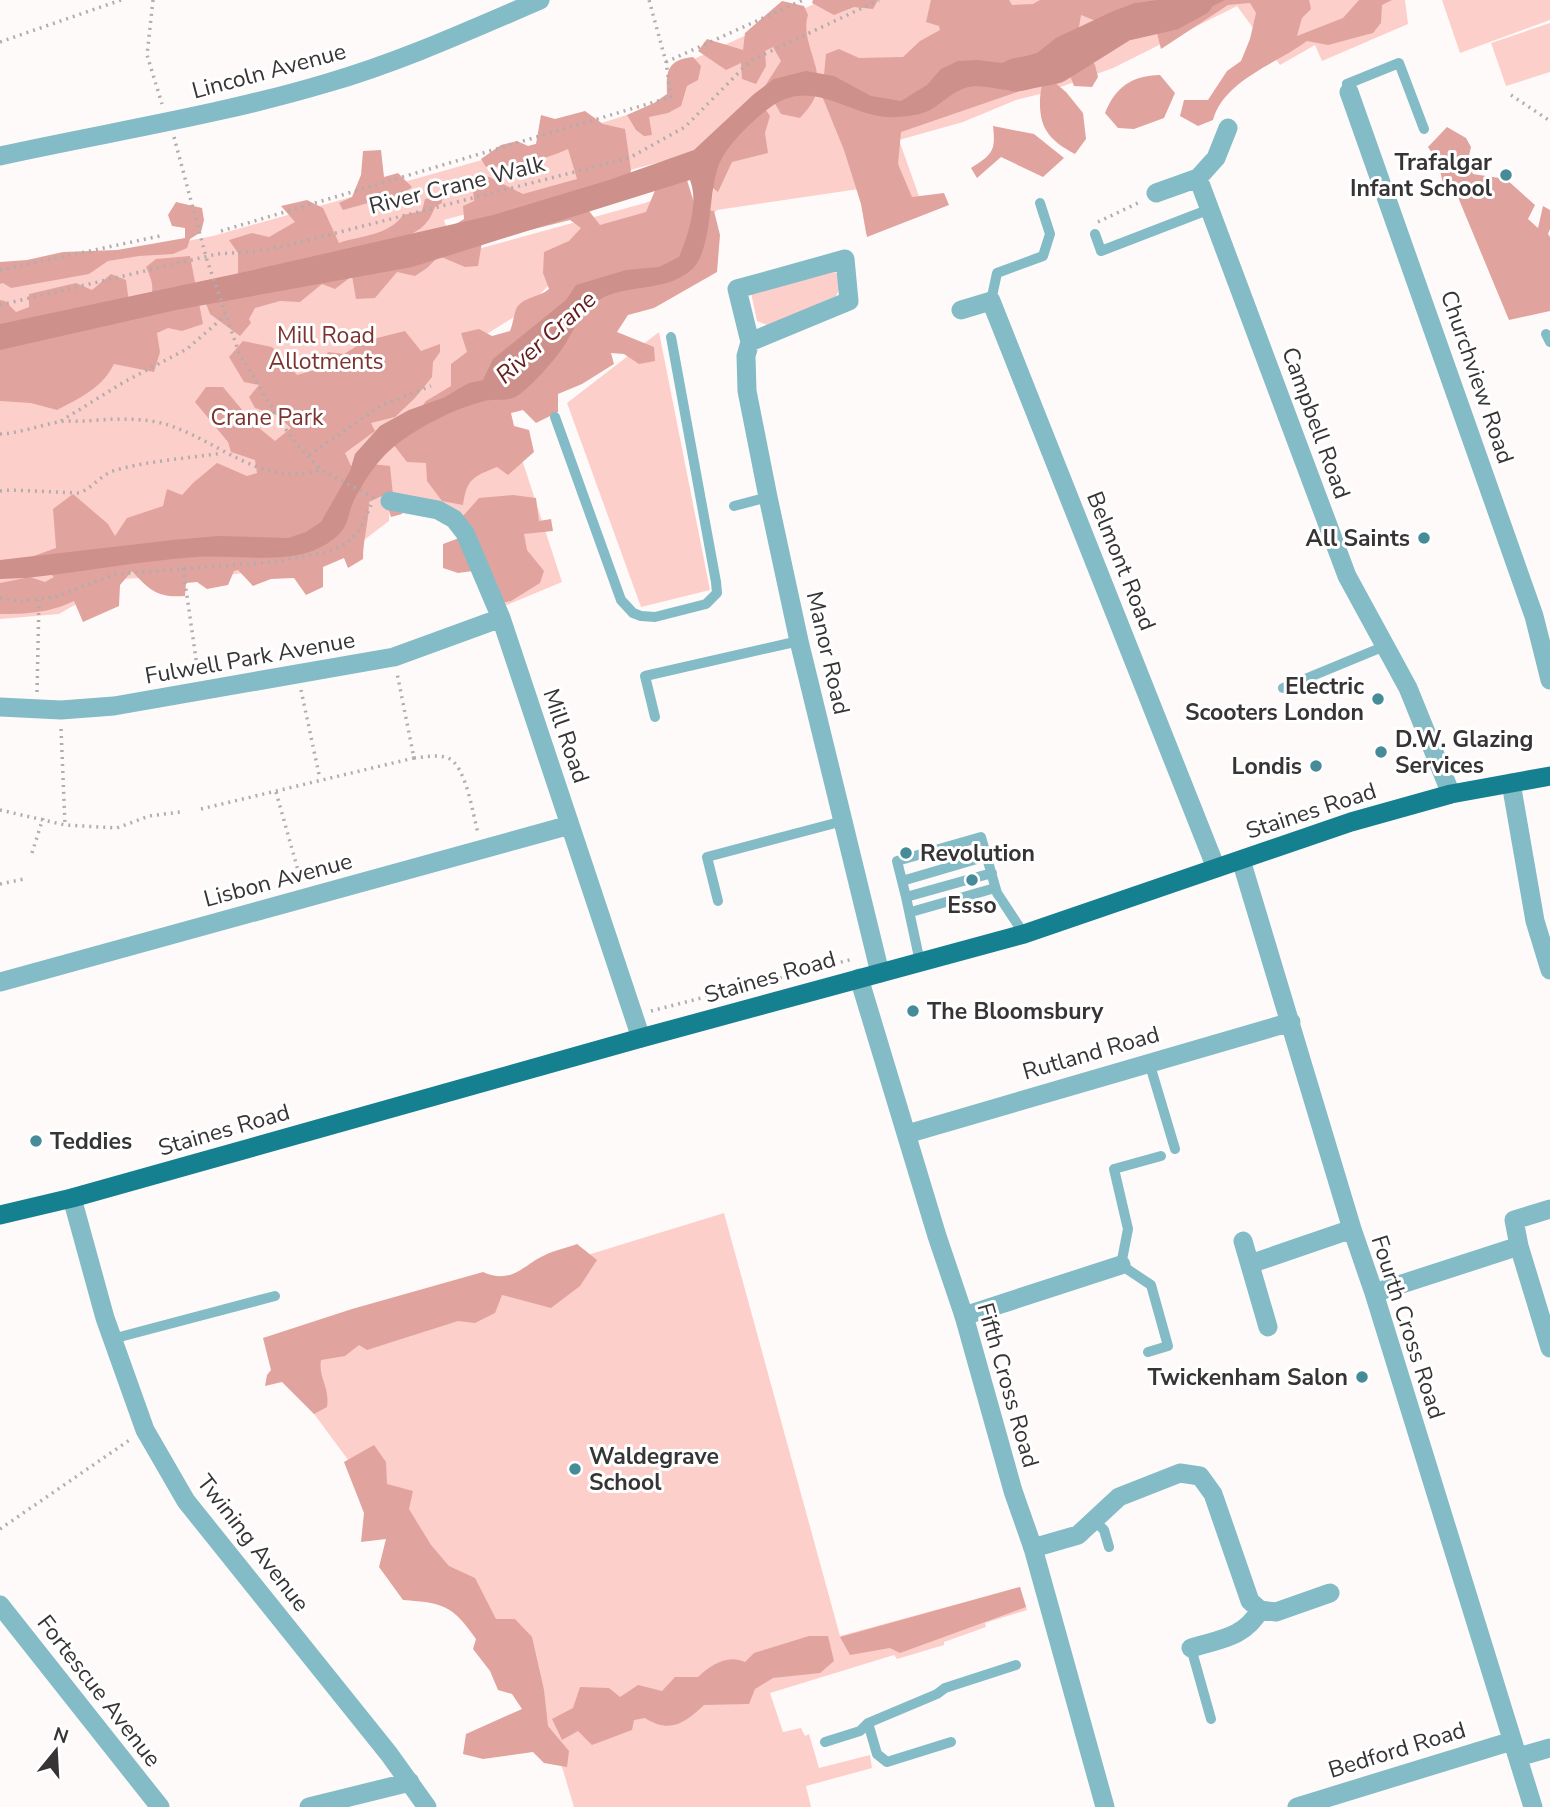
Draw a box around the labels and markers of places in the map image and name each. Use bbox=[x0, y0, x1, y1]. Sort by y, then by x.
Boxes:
place label: Trafalgar Infant School bbox=[1350, 147, 1493, 204]
marker: Trafalgar Infant School bbox=[1498, 167, 1514, 183]
place label: All Saints bbox=[1306, 523, 1410, 554]
marker: All Saints bbox=[1416, 530, 1432, 546]
place label: Electric Scooters London bbox=[1185, 671, 1364, 728]
marker: Electric Scooters London bbox=[1370, 691, 1386, 707]
place label: D.W. Glazing Services bbox=[1395, 724, 1533, 781]
marker: D.W. Glazing Services bbox=[1373, 744, 1389, 760]
place label: Londis bbox=[1232, 751, 1302, 782]
marker: Londis bbox=[1308, 758, 1324, 774]
place label: Revolution bbox=[920, 838, 1035, 869]
marker: Revolution bbox=[898, 845, 914, 861]
marker: Esso bbox=[964, 872, 980, 888]
place label: Esso bbox=[947, 890, 997, 921]
place label: The Bloomsbury bbox=[927, 996, 1104, 1027]
marker: The Bloomsbury bbox=[905, 1003, 921, 1019]
place label: Teddies bbox=[50, 1126, 132, 1157]
marker: Teddies bbox=[28, 1133, 44, 1149]
place label: Twickenham Salon bbox=[1147, 1362, 1348, 1393]
marker: Twickenham Salon bbox=[1354, 1369, 1370, 1385]
place label: Waldegrave School bbox=[589, 1441, 719, 1498]
marker: Waldegrave School bbox=[567, 1461, 583, 1477]

